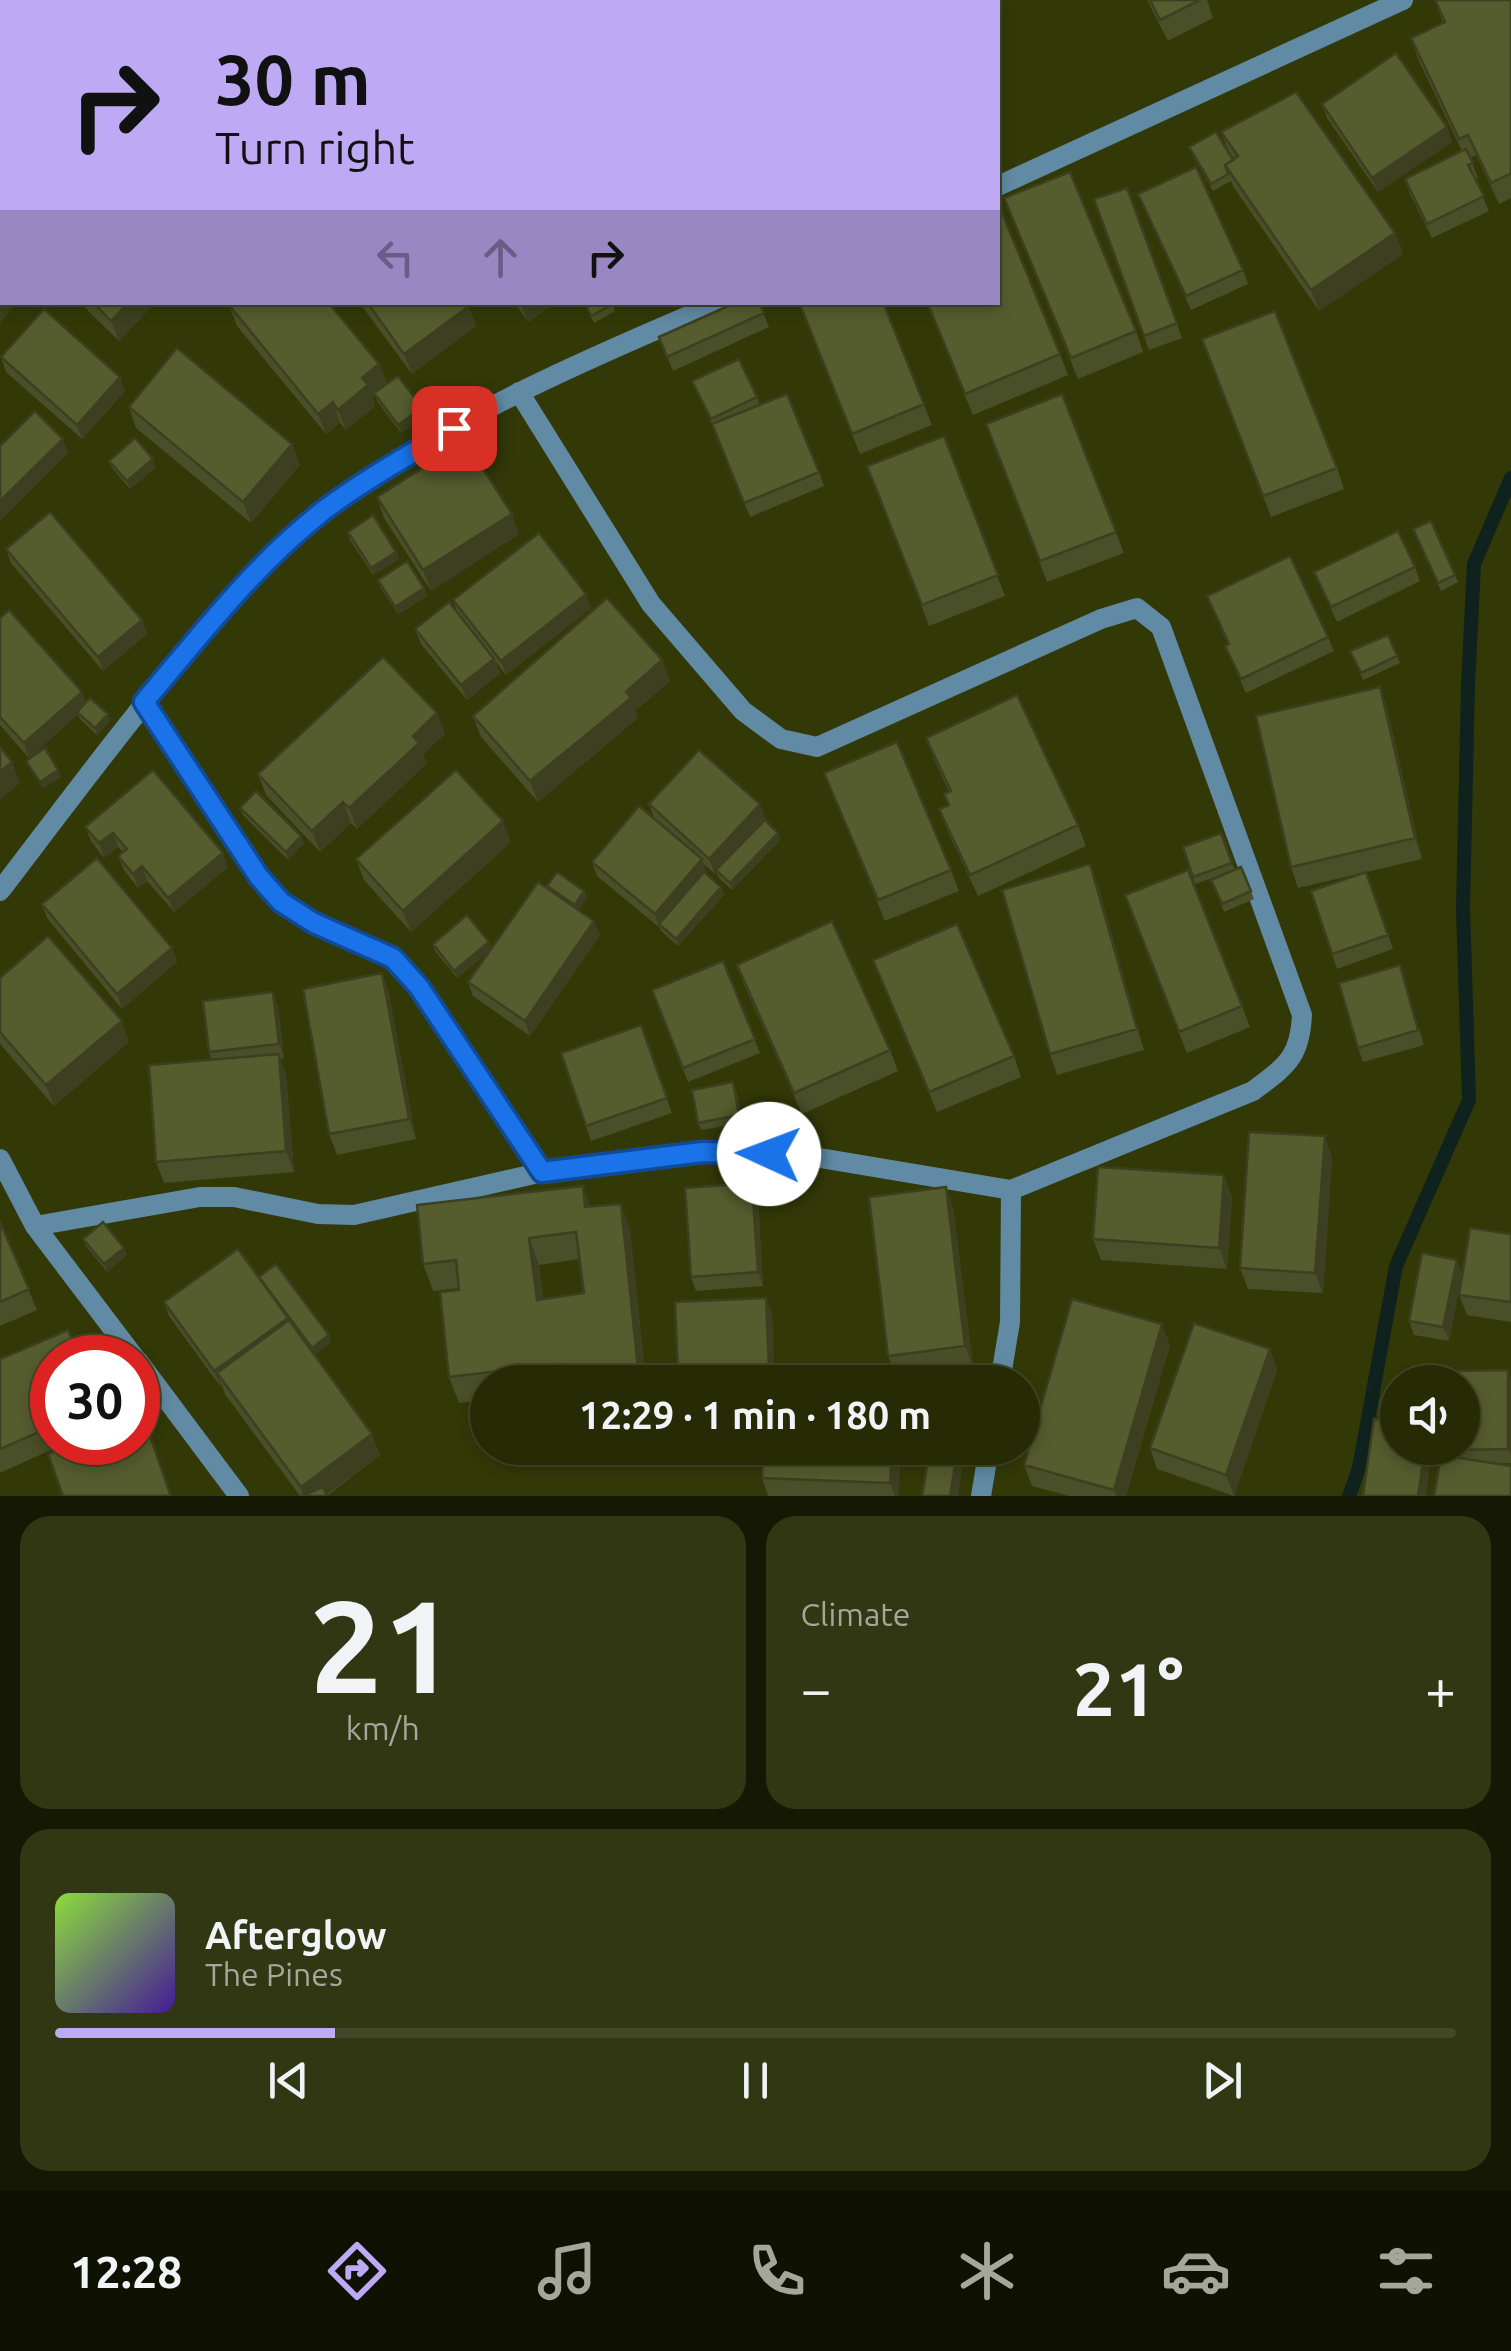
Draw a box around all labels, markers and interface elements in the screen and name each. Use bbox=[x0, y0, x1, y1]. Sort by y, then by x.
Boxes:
icon: right bbox=[50, 40, 180, 170]
text: 30 m bbox=[215, 40, 371, 118]
text: Turn right bbox=[215, 122, 415, 173]
icon: left bbox=[368, 230, 423, 285]
icon: ahead bbox=[473, 230, 528, 285]
icon: right bbox=[578, 230, 633, 285]
pin bbox=[412, 386, 497, 471]
icon: arrive bbox=[427, 401, 482, 456]
position arrow bbox=[717, 1102, 821, 1206]
speed limit sign: 30 bbox=[30, 1335, 160, 1465]
map controls bbox=[1380, 1365, 1480, 1465]
button: sound bbox=[1380, 1365, 1480, 1465]
text: 12:29 · 1 min · 180 m bbox=[579, 1394, 931, 1436]
text: 21 bbox=[309, 1572, 456, 1718]
text: Climate bbox=[801, 1596, 911, 1632]
text: 21° bbox=[1073, 1646, 1184, 1730]
text: − bbox=[801, 1658, 832, 1719]
text: + bbox=[1425, 1658, 1456, 1719]
text: km/h bbox=[346, 1710, 420, 1746]
text: Afterglow bbox=[205, 1914, 387, 1956]
text: The Pines bbox=[205, 1956, 343, 1992]
icon: previous bbox=[261, 2053, 316, 2108]
icon: pause bbox=[728, 2053, 783, 2108]
icon: next bbox=[1195, 2053, 1250, 2108]
icon: directions bbox=[322, 2236, 392, 2306]
icon: music bbox=[532, 2236, 602, 2306]
icon: phone bbox=[742, 2236, 812, 2306]
icon: climate bbox=[952, 2236, 1022, 2306]
icon: car bbox=[1161, 2236, 1231, 2306]
icon: filters bbox=[1371, 2236, 1441, 2306]
text: 12:28 bbox=[70, 2246, 182, 2297]

